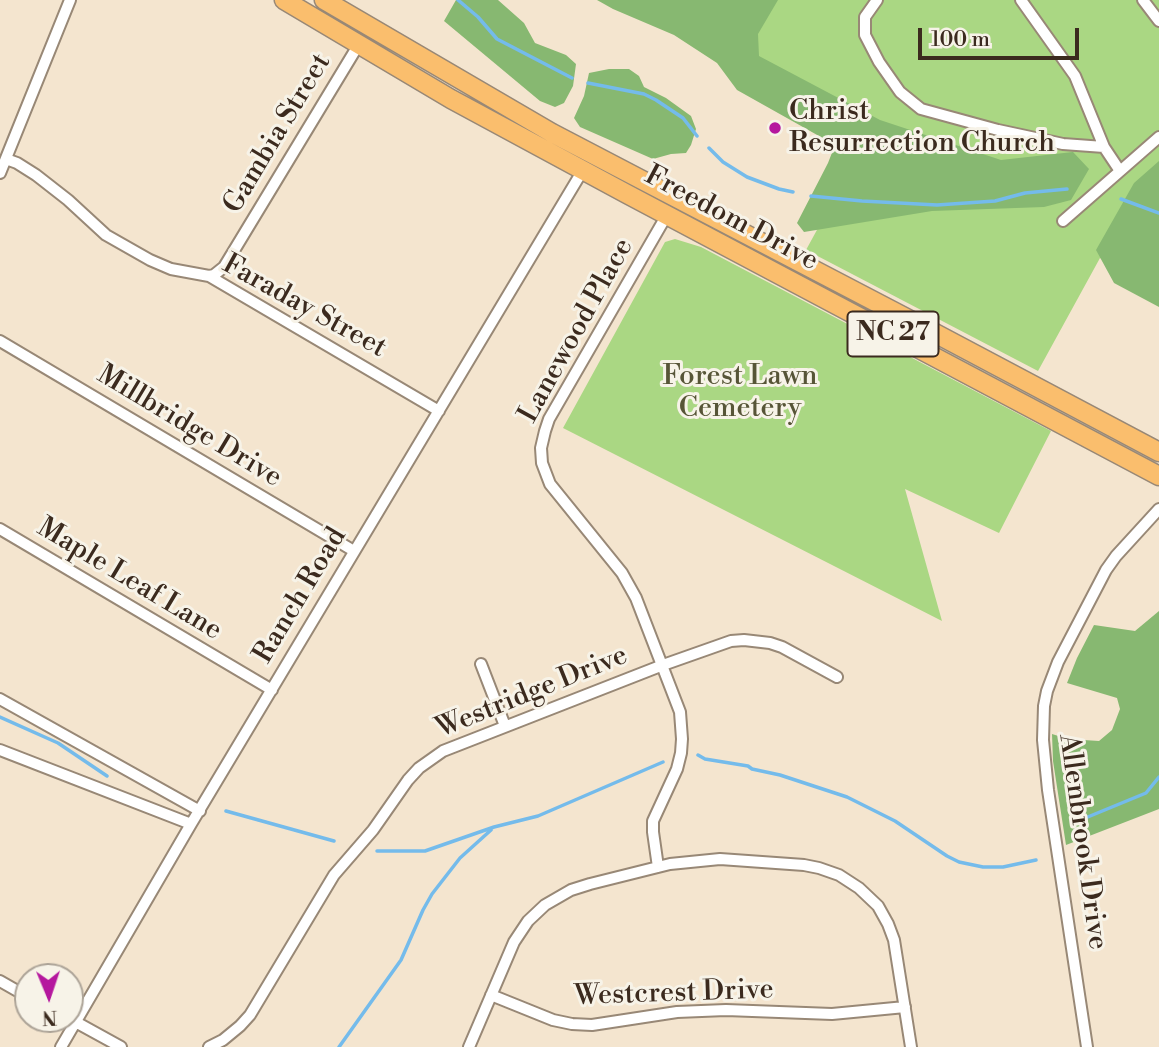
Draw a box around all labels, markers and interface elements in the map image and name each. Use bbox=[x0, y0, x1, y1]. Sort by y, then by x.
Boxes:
scale bar bbox=[921, 14, 1082, 58]
text: 100 m bbox=[931, 27, 990, 53]
street label: Gambia Street bbox=[217, 48, 339, 220]
place label: Christ Resurrection Church bbox=[789, 95, 1055, 161]
marker: Christ Resurrection Church bbox=[767, 120, 783, 136]
street label: Freedom Drive bbox=[639, 159, 823, 279]
street label: Lanewood Place bbox=[512, 233, 642, 429]
street label: Faraday Street bbox=[216, 248, 392, 366]
road number: NC 27 bbox=[848, 312, 938, 356]
street label: Millbridge Drive bbox=[90, 359, 288, 495]
park label: Forest Lawn Cemetery bbox=[663, 360, 817, 426]
street label: Maple Leaf Lane bbox=[31, 512, 227, 648]
street label: Ranch Road bbox=[247, 522, 355, 670]
street label: Westridge Drive bbox=[431, 639, 633, 747]
street label: Allenbrook Drive bbox=[1050, 732, 1114, 952]
north arrow bbox=[14, 963, 84, 1033]
street label: Westcrest Drive bbox=[574, 974, 774, 1014]
text: N bbox=[42, 1005, 58, 1029]

